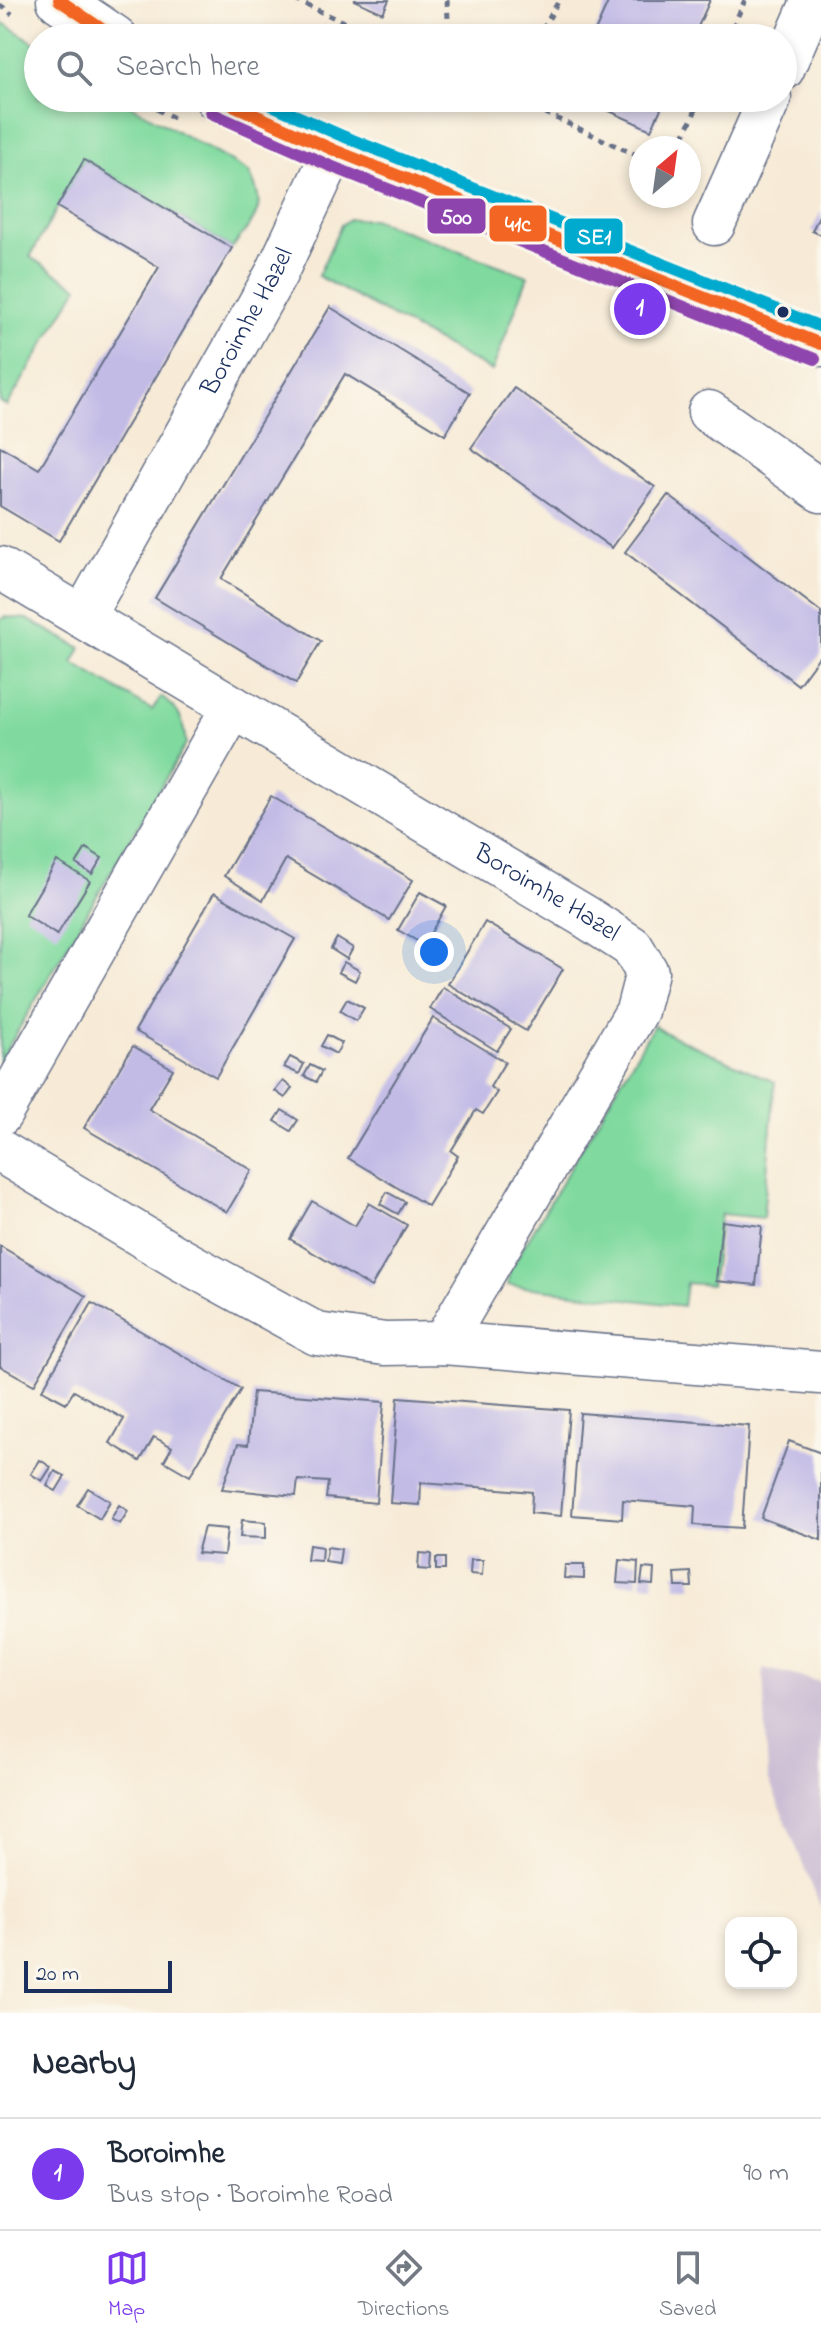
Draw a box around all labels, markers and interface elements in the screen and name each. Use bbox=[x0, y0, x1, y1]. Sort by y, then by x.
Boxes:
search box bbox=[24, 24, 797, 112]
icon: search bbox=[52, 46, 96, 90]
text: Search here bbox=[116, 46, 260, 90]
north arrow bbox=[629, 136, 701, 208]
line badge: 500 bbox=[426, 197, 487, 235]
text: 500 bbox=[440, 203, 472, 235]
line badge: 41c bbox=[488, 204, 548, 243]
text: 41c bbox=[505, 210, 532, 242]
line badge: SE1 bbox=[563, 217, 624, 255]
text: SE1 bbox=[577, 223, 611, 255]
street label: Boroimhe Hazel bbox=[191, 242, 304, 404]
pin: 1 bbox=[614, 279, 666, 339]
unlabelled marker bbox=[775, 304, 791, 320]
street label: Boroimhe Hazel bbox=[465, 835, 627, 953]
your location bbox=[414, 932, 454, 972]
map controls bbox=[725, 1917, 797, 1989]
button: locate bbox=[725, 1917, 797, 1989]
scale bar bbox=[24, 1957, 172, 1993]
text: 20 m bbox=[36, 1959, 79, 1991]
text: Nearby bbox=[32, 2040, 136, 2090]
text: Boroimhe bbox=[108, 2133, 225, 2177]
text: 1 bbox=[54, 2155, 62, 2193]
text: 90 m bbox=[743, 2155, 789, 2193]
text: Bus stop · Boroimhe Road bbox=[108, 2177, 393, 2215]
tab: Map bbox=[105, 2246, 149, 2326]
tab: Directions bbox=[358, 2246, 450, 2326]
tab: Saved bbox=[659, 2246, 716, 2326]

